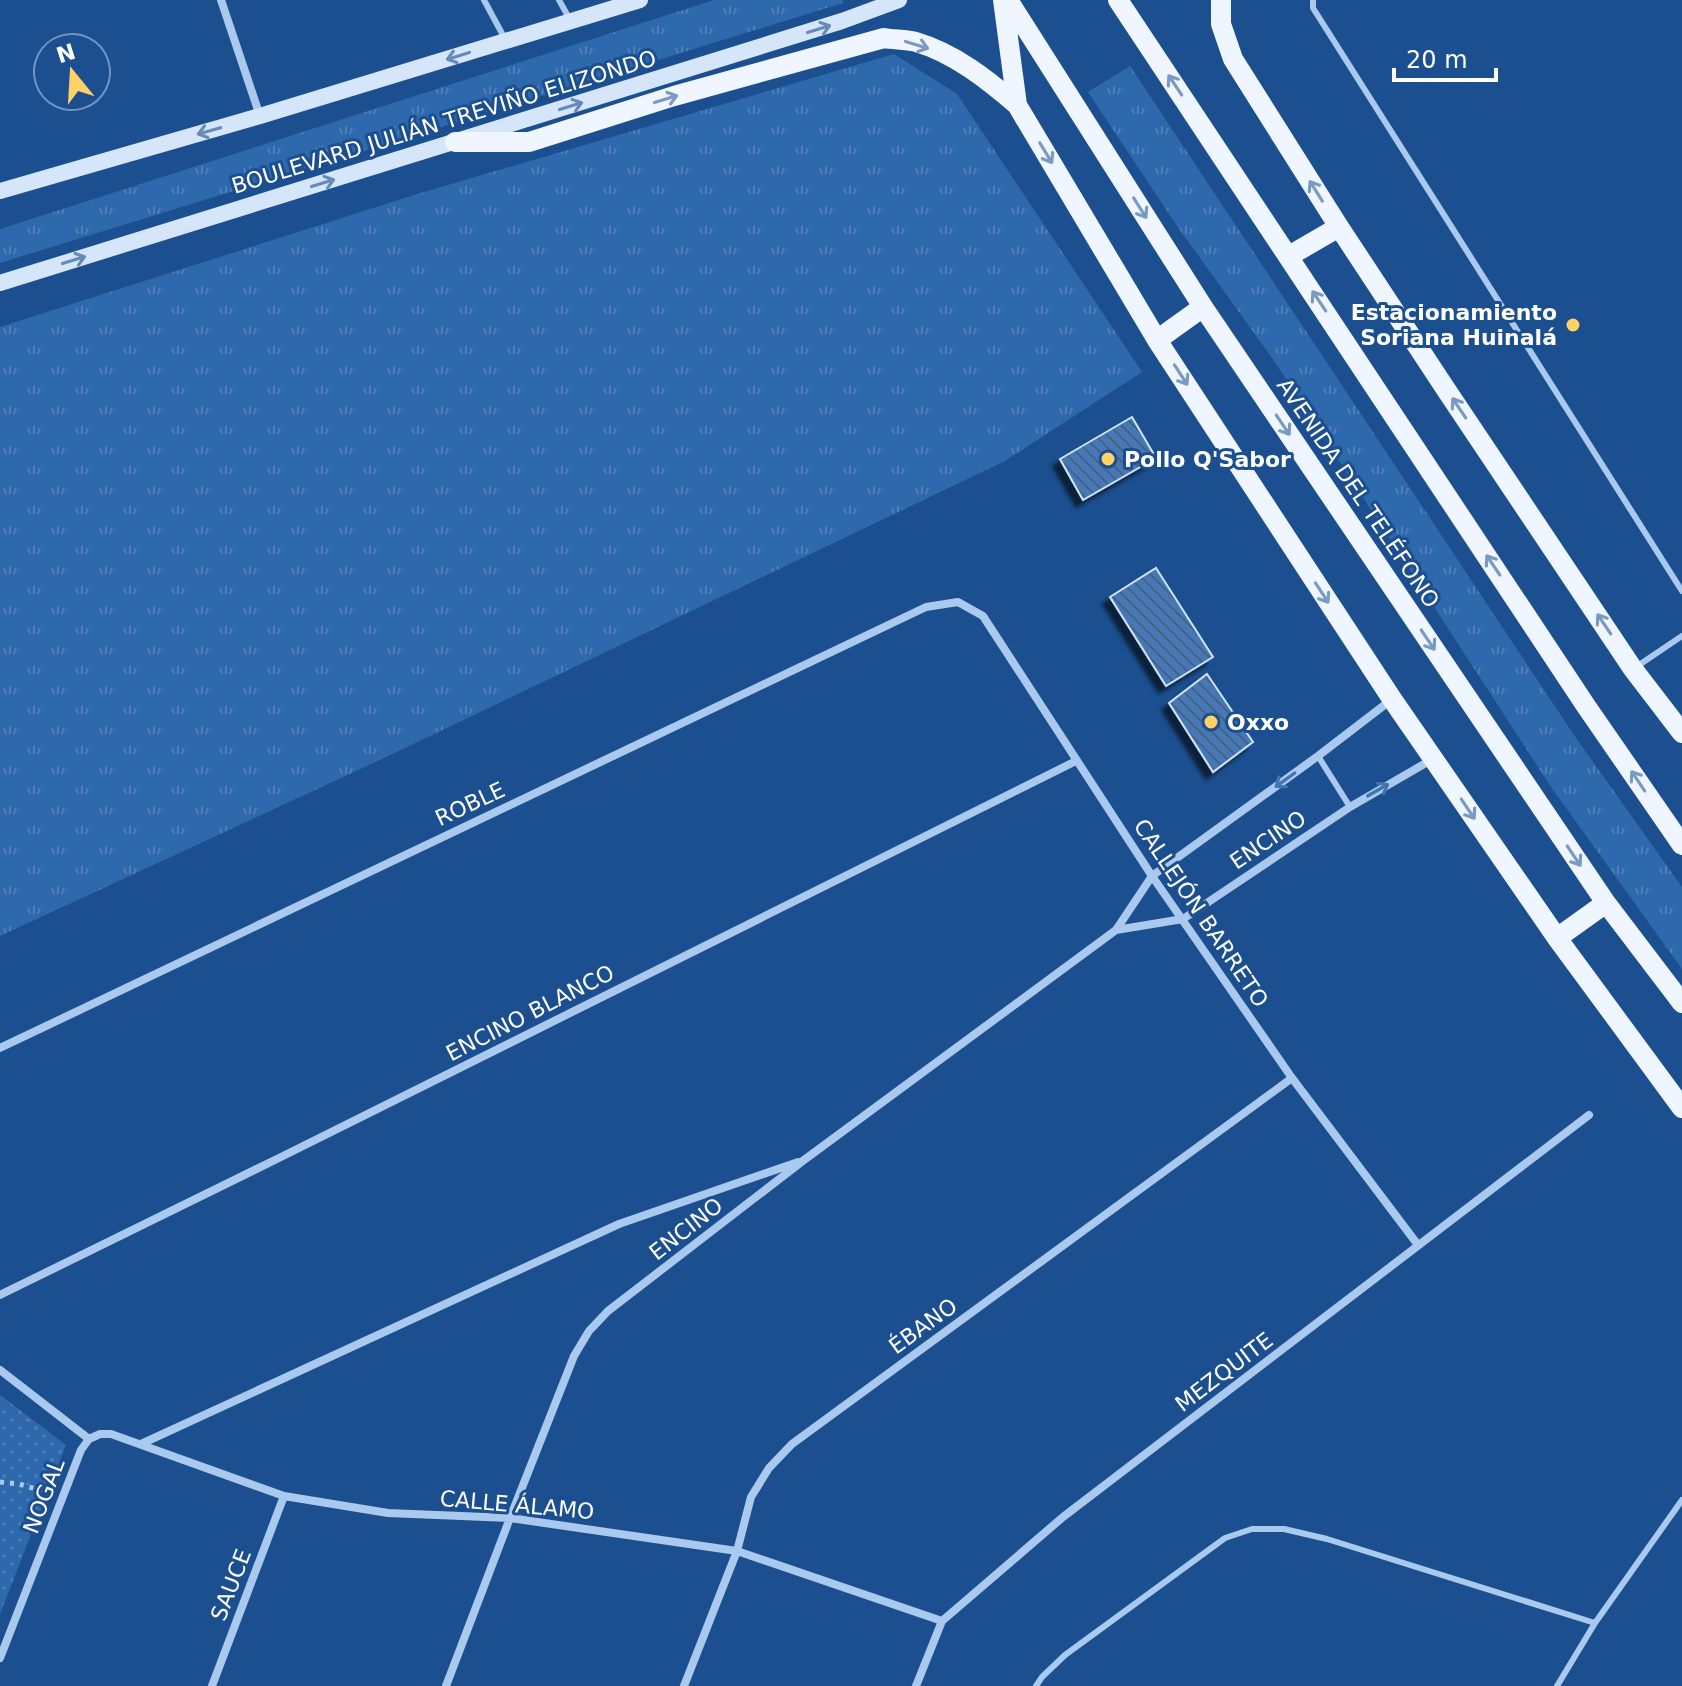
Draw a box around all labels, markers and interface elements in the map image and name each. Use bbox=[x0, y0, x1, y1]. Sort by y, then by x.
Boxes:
one-way arrow bbox=[807, 20, 832, 35]
north arrow bbox=[32, 32, 112, 112]
scale bar bbox=[1394, 32, 1496, 82]
one-way arrow bbox=[904, 38, 930, 53]
text: N bbox=[53, 39, 79, 68]
street label: BOULEVARD JULIÁN TREVIÑO ELIZONDO bbox=[228, 44, 659, 199]
text: 20 m bbox=[1406, 46, 1468, 74]
one-way arrow bbox=[446, 49, 472, 64]
one-way arrow bbox=[1166, 74, 1182, 97]
one-way arrow bbox=[653, 91, 679, 106]
one-way arrow bbox=[558, 98, 583, 112]
one-way arrow bbox=[197, 124, 223, 139]
one-way arrow bbox=[1038, 141, 1054, 164]
one-way arrow bbox=[309, 175, 335, 190]
one-way arrow bbox=[1308, 180, 1324, 203]
one-way arrow bbox=[1131, 196, 1148, 218]
one-way arrow bbox=[61, 252, 87, 267]
one-way arrow bbox=[1310, 291, 1327, 313]
place label: Estacionamiento Soriana Huinalá bbox=[1351, 300, 1557, 350]
marker: Estacionamiento Soriana Huinalá bbox=[1564, 316, 1582, 334]
one-way arrow bbox=[1172, 364, 1189, 386]
street label: AVENIDA DEL TELÉFONO bbox=[1272, 373, 1444, 613]
one-way arrow bbox=[1451, 398, 1467, 420]
one-way arrow bbox=[1275, 413, 1291, 435]
place label: Pollo Q'Sabor bbox=[1124, 447, 1291, 472]
marker: Pollo Q'Sabor bbox=[1099, 450, 1117, 468]
one-way arrow bbox=[1485, 554, 1501, 577]
one-way arrow bbox=[1314, 582, 1331, 604]
one-way arrow bbox=[1595, 614, 1612, 636]
one-way arrow bbox=[1420, 629, 1436, 651]
place label: Oxxo bbox=[1227, 710, 1289, 735]
marker: Oxxo bbox=[1202, 713, 1220, 731]
one-way arrow bbox=[1630, 770, 1646, 792]
one-way arrow bbox=[1274, 772, 1296, 789]
street label: ROBLE bbox=[431, 777, 509, 831]
one-way arrow bbox=[1366, 782, 1389, 798]
one-way arrow bbox=[1460, 797, 1476, 819]
street label: ENCINO bbox=[1225, 806, 1311, 874]
street label: CALLEJÓN BARRETO bbox=[1129, 814, 1273, 1012]
one-way arrow bbox=[1566, 844, 1582, 866]
street label: ENCINO BLANCO bbox=[442, 960, 618, 1066]
street label: ENCINO bbox=[644, 1193, 728, 1265]
street label: ÉBANO bbox=[884, 1293, 962, 1359]
street label: MEZQUITE bbox=[1170, 1327, 1278, 1417]
street label: NOGAL bbox=[18, 1454, 70, 1537]
street label: CALLE ÁLAMO bbox=[439, 1486, 595, 1524]
street label: SAUCE bbox=[206, 1546, 256, 1624]

